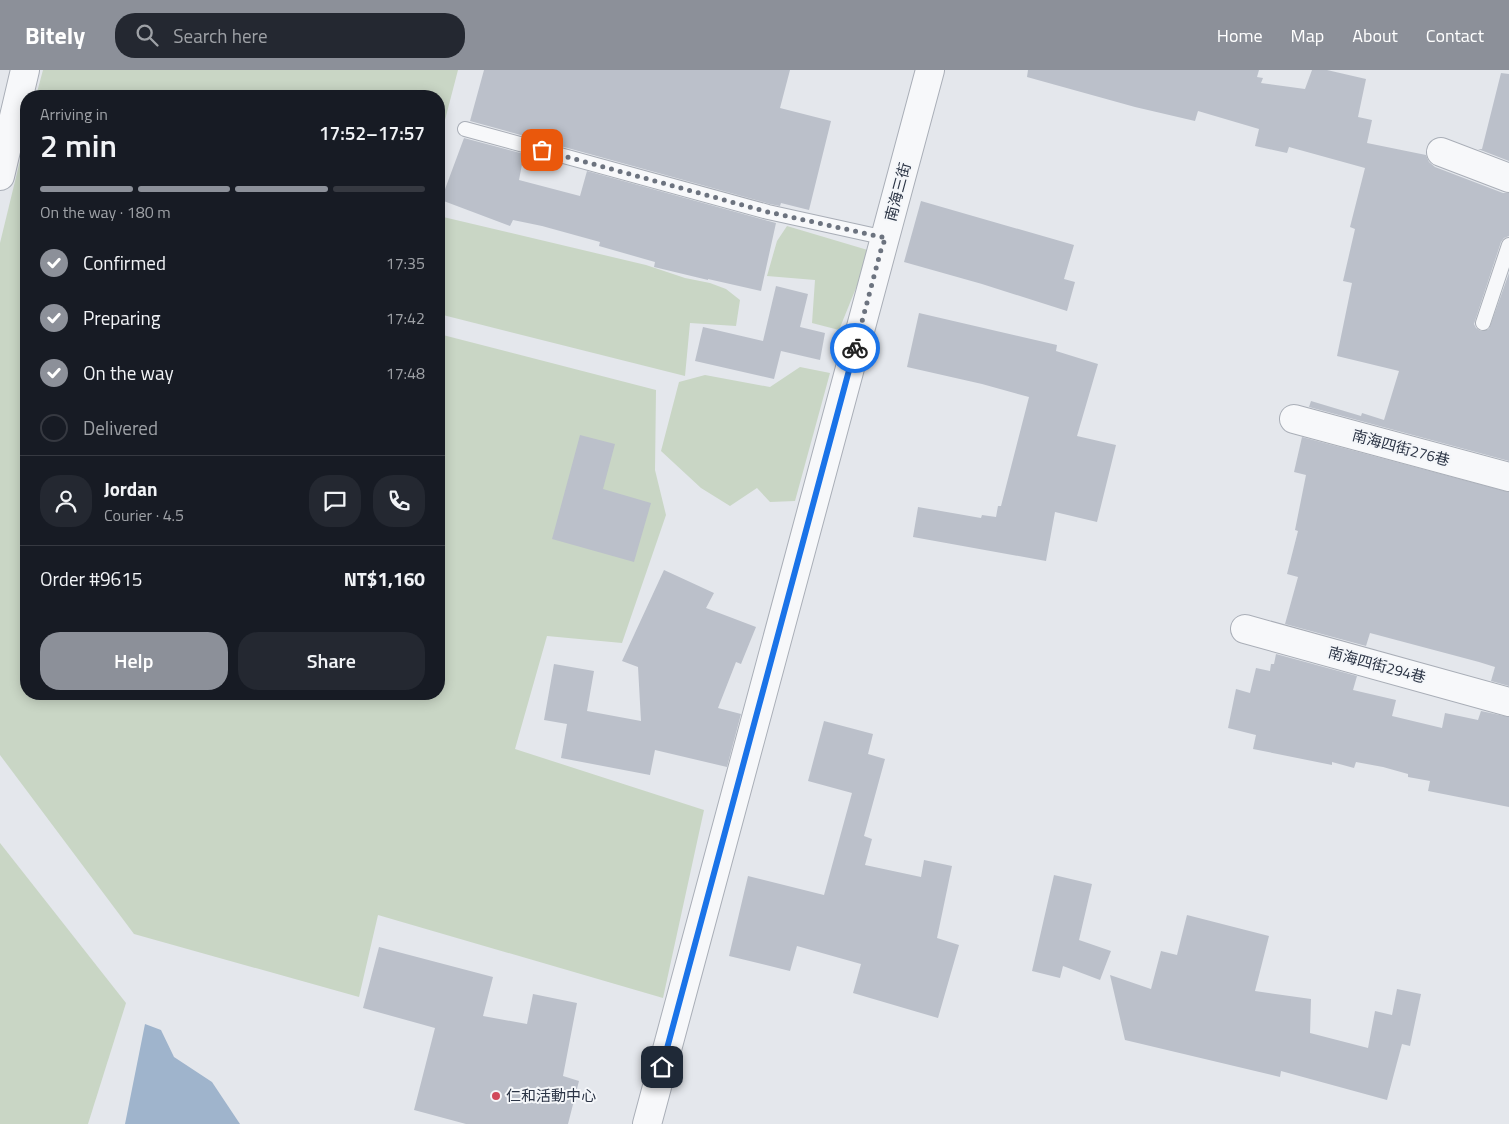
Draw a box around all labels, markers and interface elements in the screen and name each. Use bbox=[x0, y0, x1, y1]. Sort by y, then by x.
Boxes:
search box bbox=[115, 13, 465, 58]
text: Bitely bbox=[25, 17, 85, 53]
icon: search bbox=[133, 21, 161, 49]
text: Search here bbox=[173, 21, 268, 50]
text: Home bbox=[1217, 22, 1263, 49]
text: Map bbox=[1291, 22, 1324, 49]
text: About bbox=[1352, 22, 1398, 49]
text: Contact bbox=[1426, 22, 1484, 49]
text: Arriving in bbox=[40, 102, 108, 126]
text: 17:52–17:57 bbox=[319, 118, 425, 147]
text: 2 min bbox=[40, 121, 117, 169]
pin bbox=[521, 129, 563, 171]
icon: bag bbox=[528, 136, 556, 164]
street label: 南海三街 bbox=[879, 160, 916, 224]
text: On the way · 180 m bbox=[40, 200, 171, 224]
text: Confirmed bbox=[83, 248, 166, 277]
icon: check bbox=[40, 249, 68, 277]
text: 17:35 bbox=[386, 251, 425, 275]
text: Preparing bbox=[83, 303, 160, 332]
icon: check bbox=[40, 304, 68, 332]
text: 17:42 bbox=[386, 306, 425, 330]
courier bbox=[830, 323, 880, 373]
icon: bike bbox=[841, 334, 869, 362]
text: On the way bbox=[83, 358, 174, 387]
icon: check bbox=[40, 359, 68, 387]
text: 17:48 bbox=[386, 361, 425, 385]
text: Delivered bbox=[83, 413, 158, 442]
street label: 南海四街276巷 bbox=[1350, 423, 1453, 472]
text: Jordan bbox=[104, 474, 157, 503]
button: person bbox=[40, 475, 92, 527]
button: chat bbox=[309, 475, 361, 527]
button: phone bbox=[373, 475, 425, 527]
text: Courier · 4.5 bbox=[104, 503, 184, 527]
text: Order #9615 bbox=[40, 564, 142, 593]
text: NT$1,160 bbox=[344, 564, 425, 593]
button: Help bbox=[40, 632, 228, 690]
button: Share bbox=[238, 632, 425, 690]
street label: 南海四街294巷 bbox=[1326, 640, 1429, 689]
pin bbox=[641, 1046, 683, 1088]
icon: home bbox=[648, 1053, 676, 1081]
place label: 仁和活動中心 bbox=[506, 1084, 596, 1107]
marker: 仁和活動中心 bbox=[490, 1090, 502, 1102]

